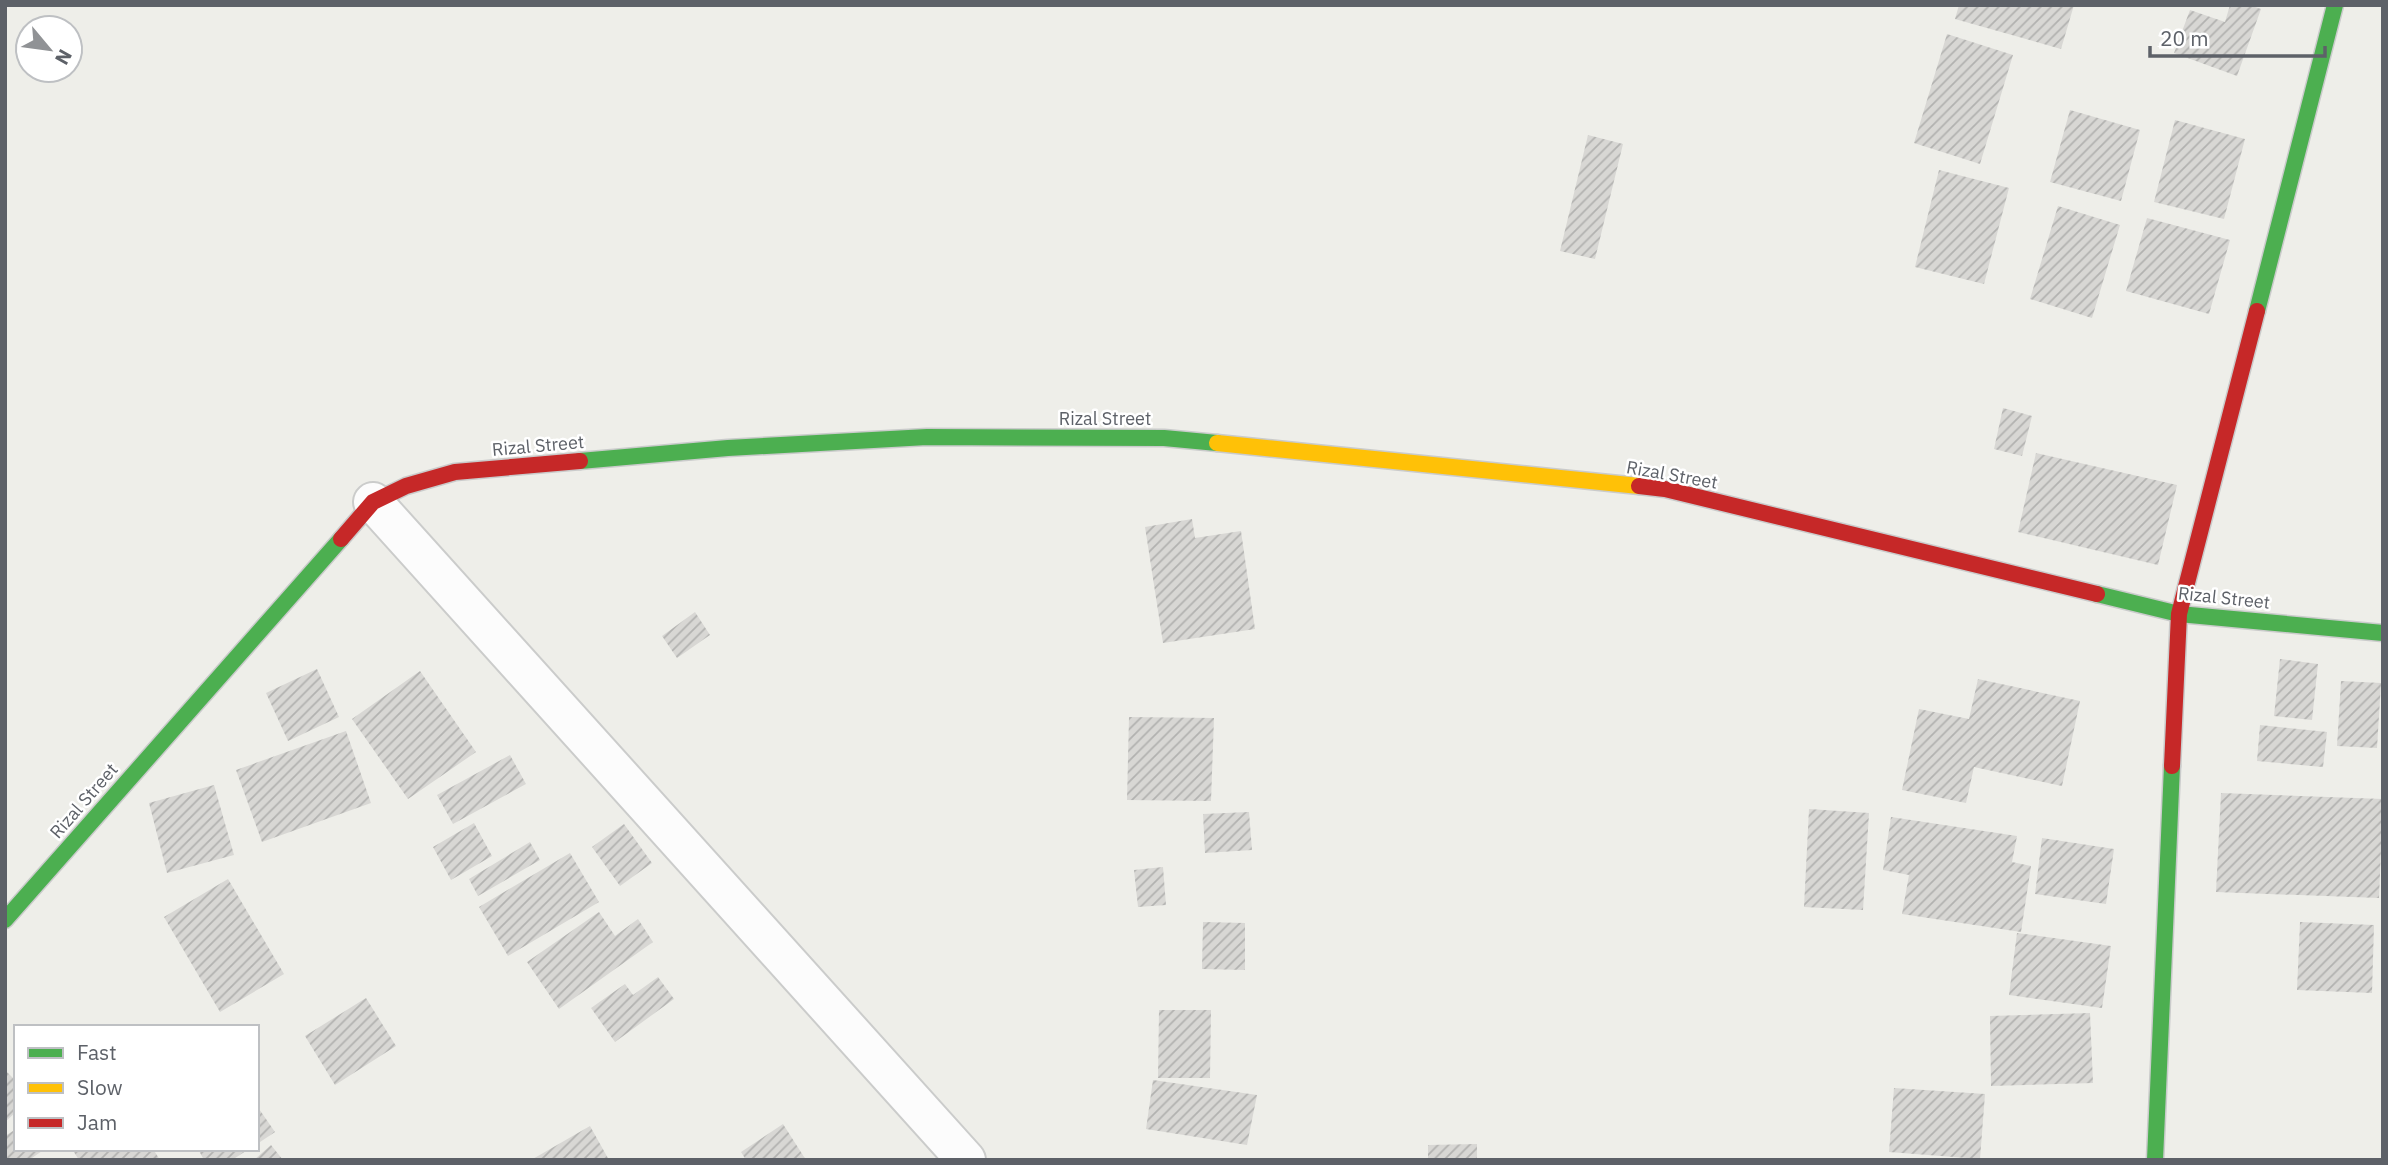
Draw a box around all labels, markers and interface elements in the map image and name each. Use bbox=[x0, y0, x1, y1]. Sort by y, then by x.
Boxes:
north arrow bbox=[14, 14, 84, 84]
scale bar bbox=[2150, 14, 2325, 58]
text: 20 m bbox=[2160, 24, 2209, 52]
text: N bbox=[50, 45, 78, 69]
street label: Rizal Street bbox=[1059, 407, 1151, 430]
street label: Rizal Street bbox=[491, 430, 585, 461]
street label: Rizal Street bbox=[1625, 455, 1720, 494]
street label: Rizal Street bbox=[2177, 581, 2271, 614]
street label: Rizal Street bbox=[45, 758, 123, 843]
legend bbox=[14, 1025, 259, 1151]
text: Fast bbox=[77, 1038, 117, 1066]
text: Slow bbox=[77, 1073, 123, 1101]
text: Jam bbox=[77, 1108, 117, 1136]

